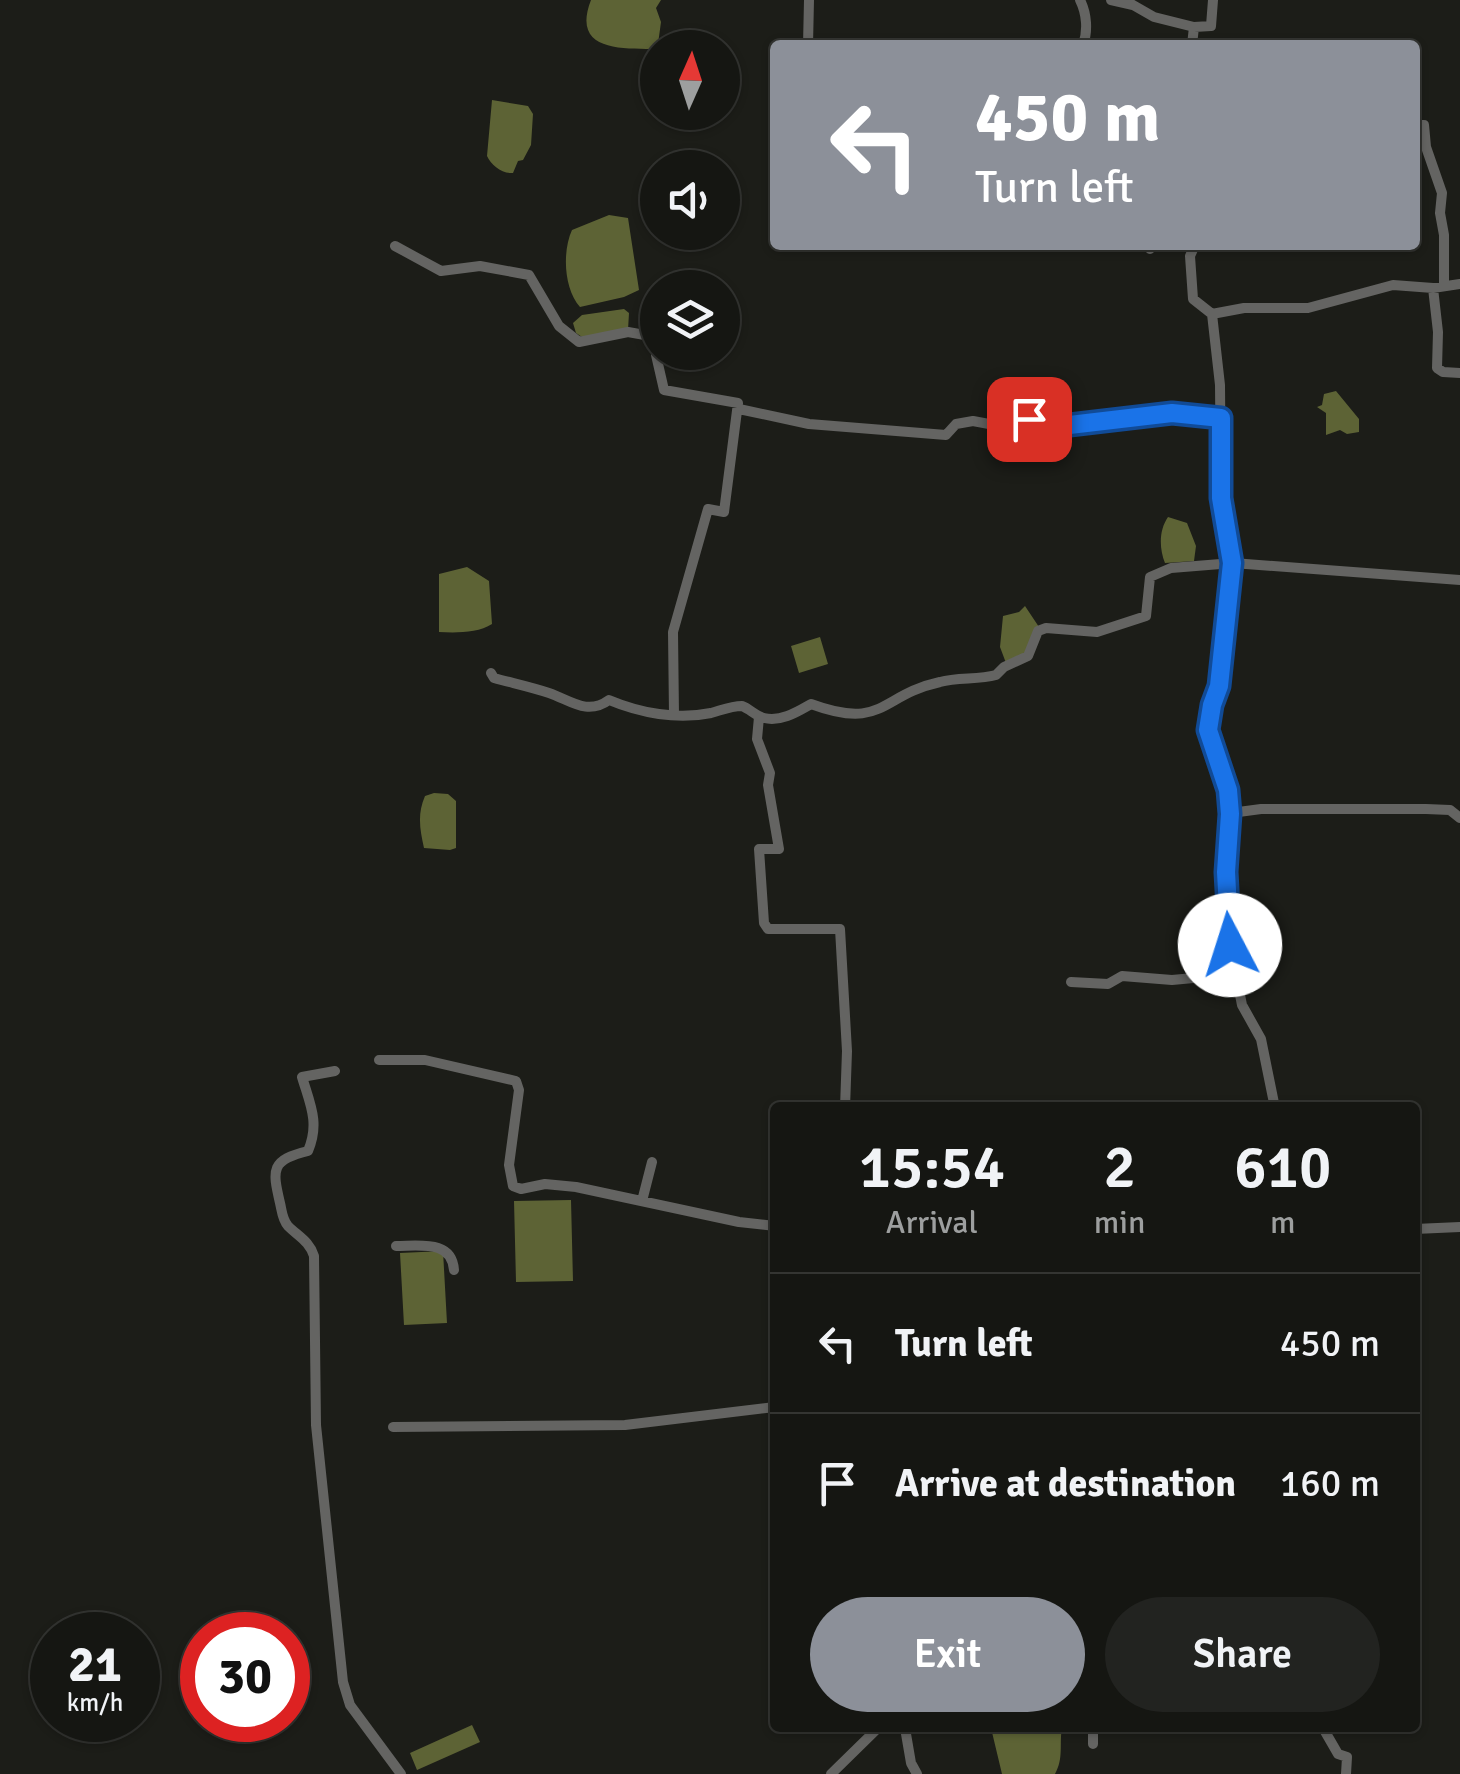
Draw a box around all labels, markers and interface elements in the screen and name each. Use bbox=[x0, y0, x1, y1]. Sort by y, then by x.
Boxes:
north arrow bbox=[640, 30, 740, 130]
map controls bbox=[640, 30, 740, 370]
text: 450 m bbox=[975, 74, 1160, 160]
icon: left bbox=[810, 80, 940, 210]
button: sound bbox=[640, 150, 740, 250]
text: Turn left bbox=[975, 160, 1134, 215]
button: layers bbox=[640, 270, 740, 370]
pin bbox=[987, 377, 1072, 462]
icon: arrive bbox=[1002, 392, 1057, 447]
position arrow bbox=[1178, 893, 1282, 997]
text: 15:54 bbox=[859, 1131, 1005, 1205]
text: 2 bbox=[1103, 1131, 1136, 1205]
text: 610 bbox=[1234, 1131, 1331, 1205]
text: Arrival bbox=[886, 1203, 978, 1242]
text: min bbox=[1094, 1203, 1145, 1242]
text: m bbox=[1270, 1203, 1296, 1242]
icon: left bbox=[810, 1316, 865, 1371]
text: Turn left bbox=[895, 1320, 1033, 1367]
text: 450 m bbox=[1280, 1320, 1380, 1367]
icon: arrive bbox=[810, 1456, 865, 1511]
text: Arrive at destination bbox=[895, 1460, 1236, 1507]
text: 160 m bbox=[1280, 1460, 1380, 1507]
button: Exit bbox=[810, 1597, 1085, 1712]
button: Share bbox=[1105, 1597, 1380, 1712]
speed limit sign: 30 bbox=[180, 1612, 310, 1742]
text: 21 bbox=[68, 1634, 122, 1696]
text: km/h bbox=[67, 1687, 123, 1718]

